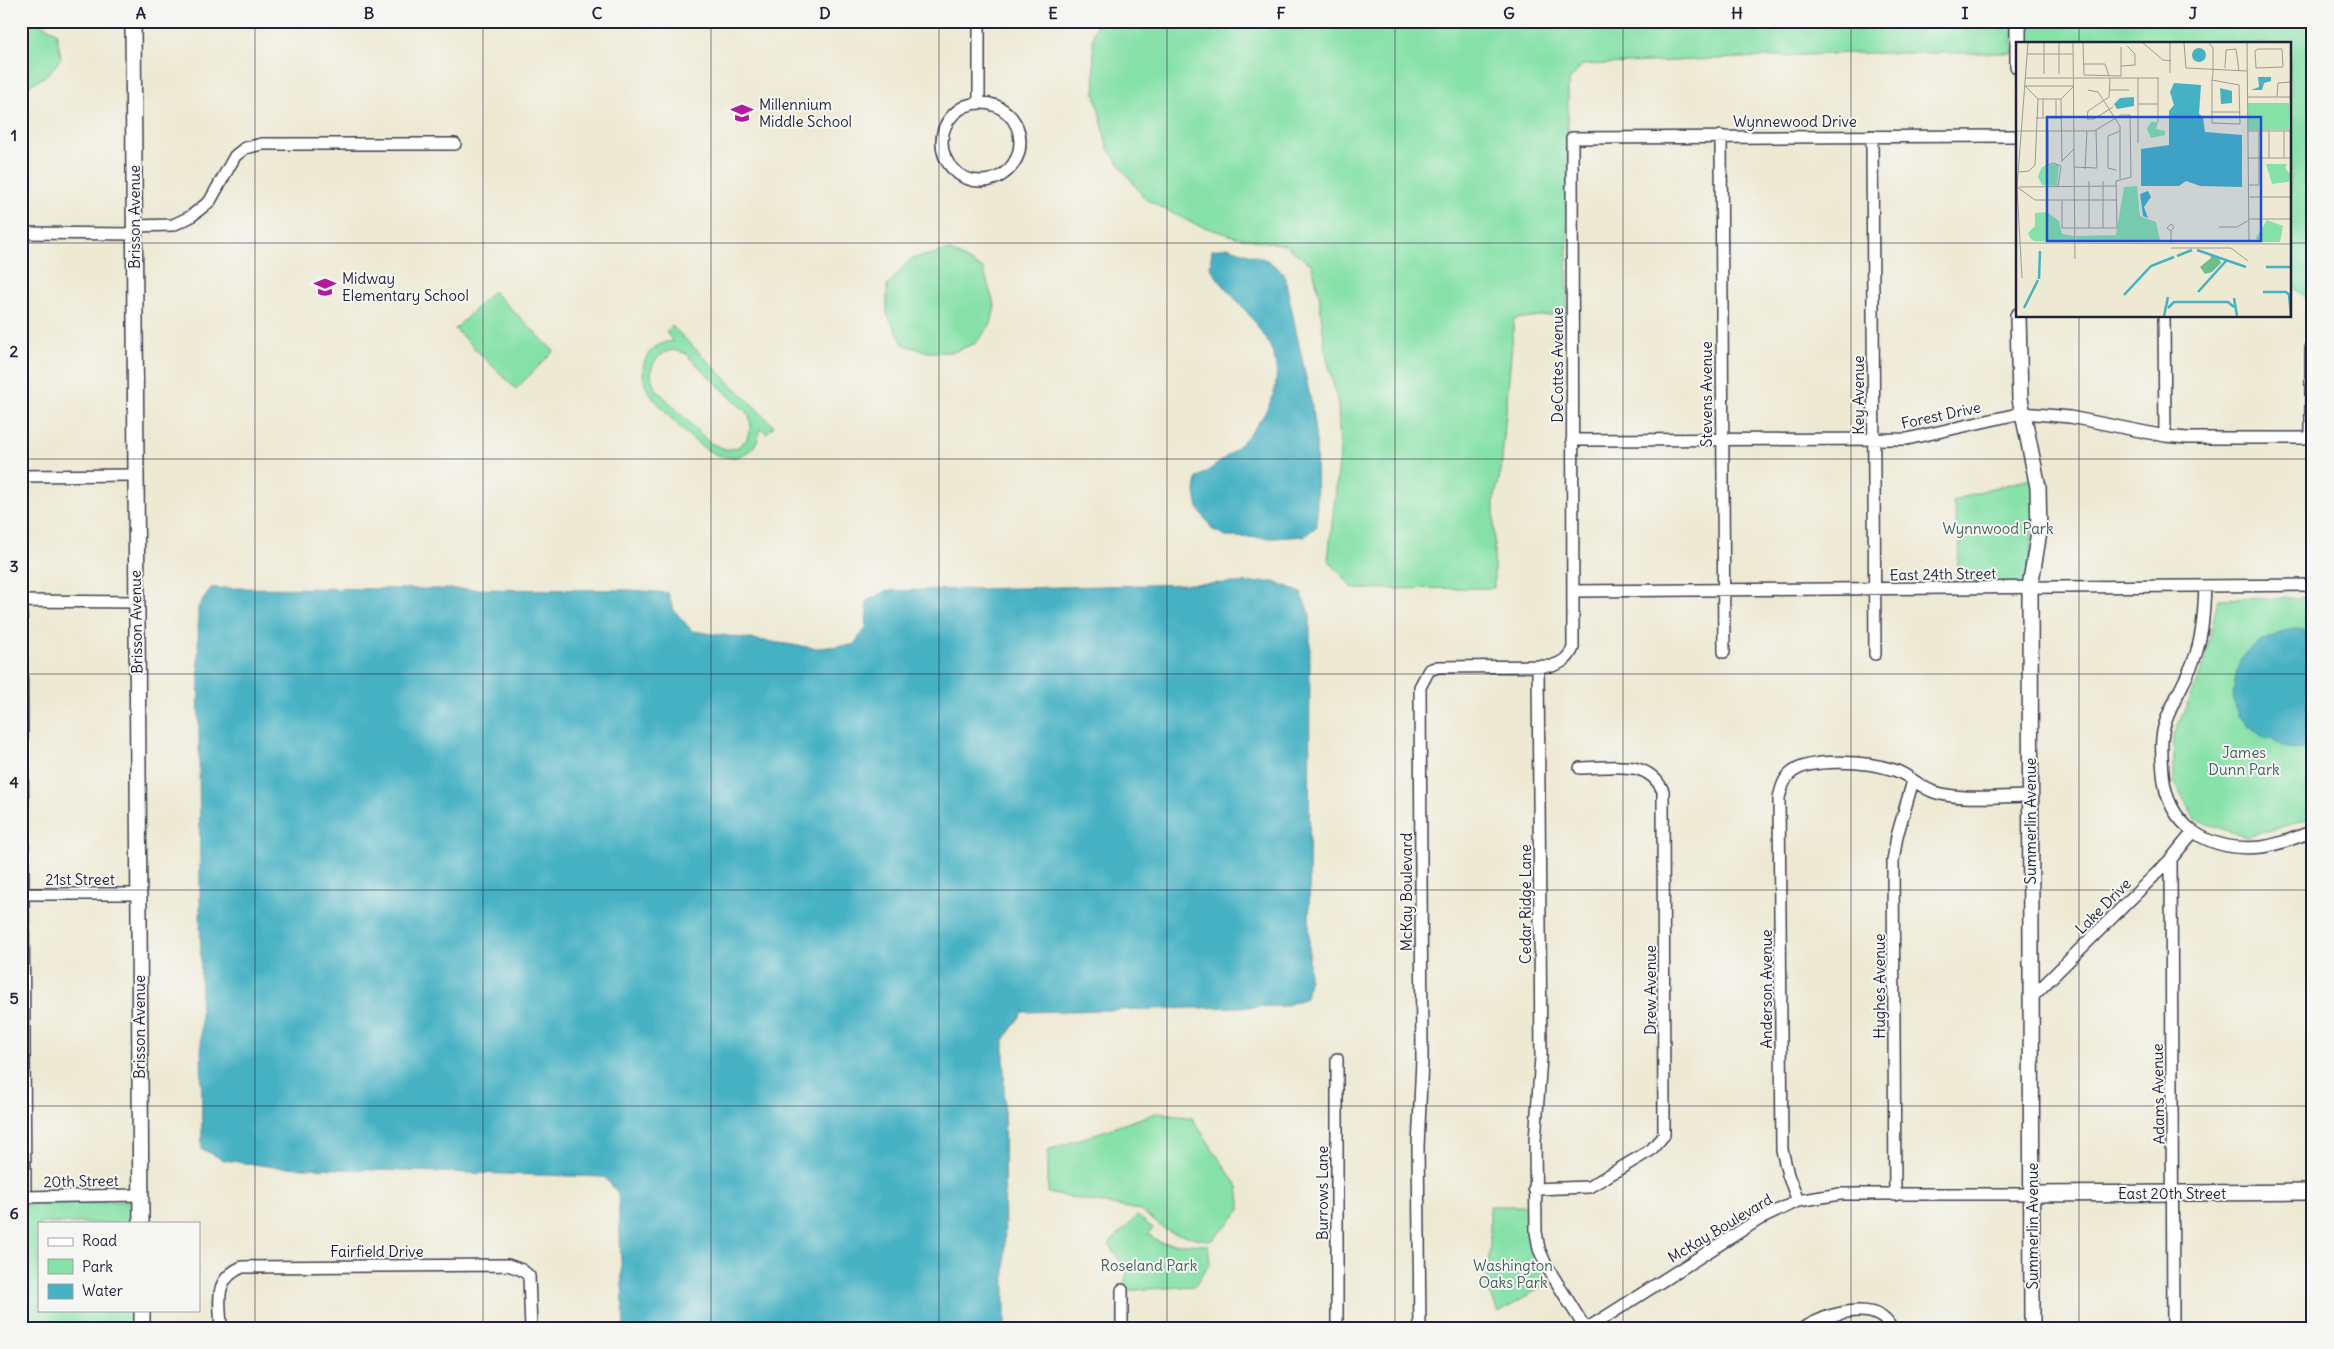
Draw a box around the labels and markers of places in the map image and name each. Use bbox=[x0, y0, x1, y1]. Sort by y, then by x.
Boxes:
place label: Millennium Middle School bbox=[759, 95, 852, 131]
school or university icon: Millennium Middle School bbox=[729, 100, 755, 126]
place label: Midway Elementary School bbox=[342, 269, 469, 305]
school or university icon: Midway Elementary School bbox=[312, 274, 338, 300]

